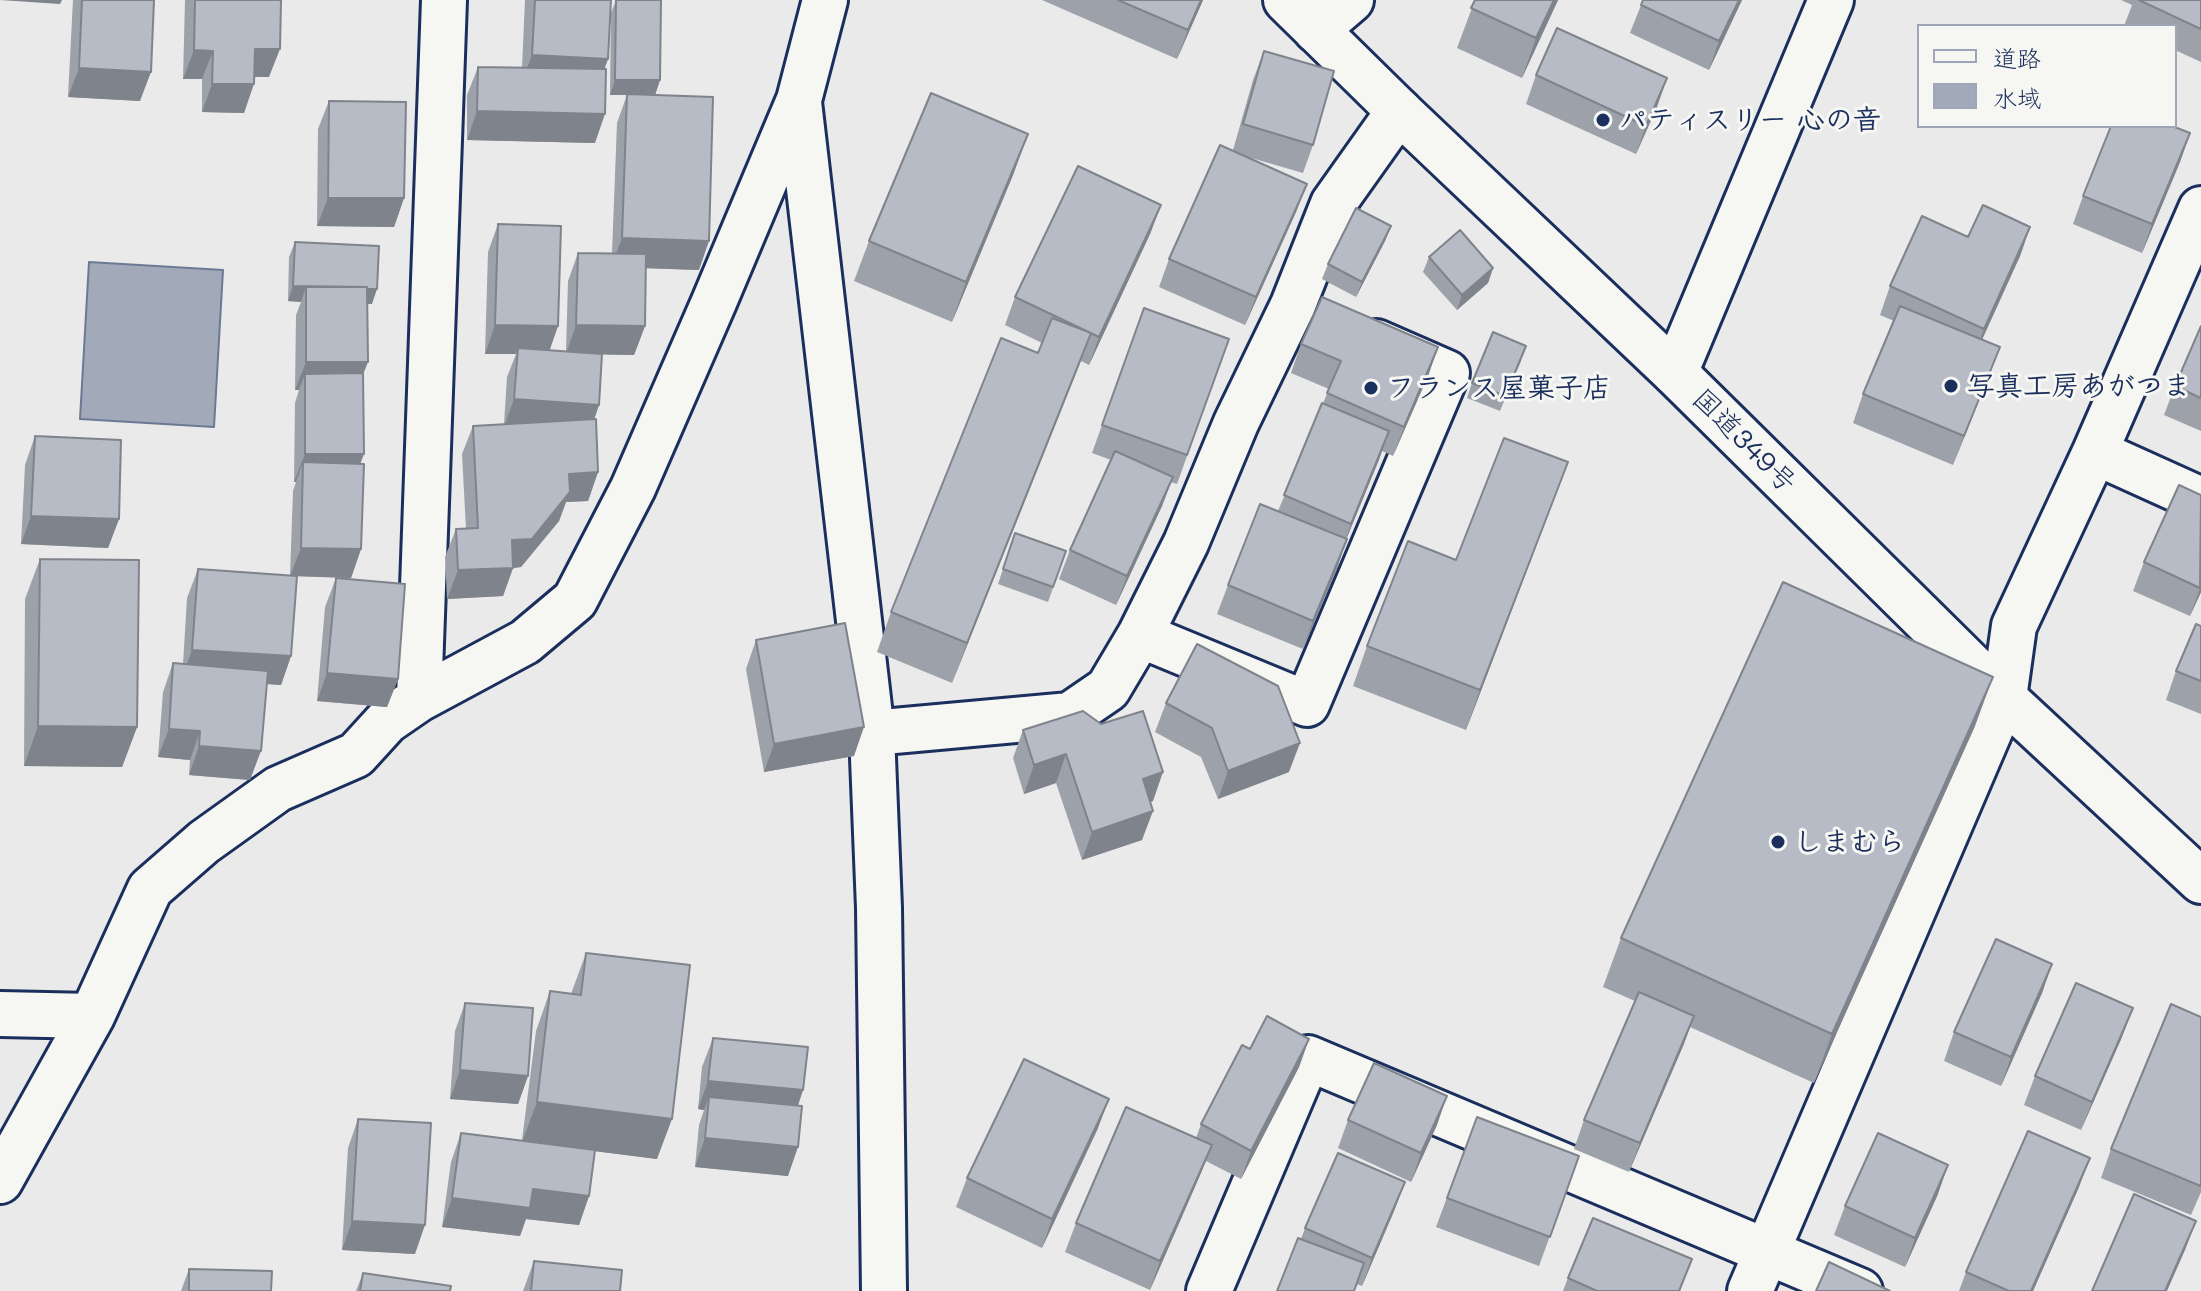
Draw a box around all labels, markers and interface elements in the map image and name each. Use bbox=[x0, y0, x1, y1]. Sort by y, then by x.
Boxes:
legend bbox=[1917, 24, 2177, 128]
text: 道路 bbox=[1993, 42, 2041, 73]
text: 水域 bbox=[1993, 82, 2041, 113]
place label: パティスリー 心の音 bbox=[1619, 103, 1881, 137]
marker: パティスリー 心の音 bbox=[1594, 111, 1612, 129]
place label: 写真工房あがつま bbox=[1967, 369, 2191, 403]
place label: フランス屋菓子店 bbox=[1387, 371, 1611, 405]
marker: 写真工房あがつま bbox=[1942, 377, 1960, 395]
marker: フランス屋菓子店 bbox=[1362, 379, 1380, 397]
street label: 国道349号 bbox=[1685, 382, 1803, 500]
place label: しまむら bbox=[1794, 825, 1906, 859]
marker: しまむら bbox=[1769, 833, 1787, 851]

